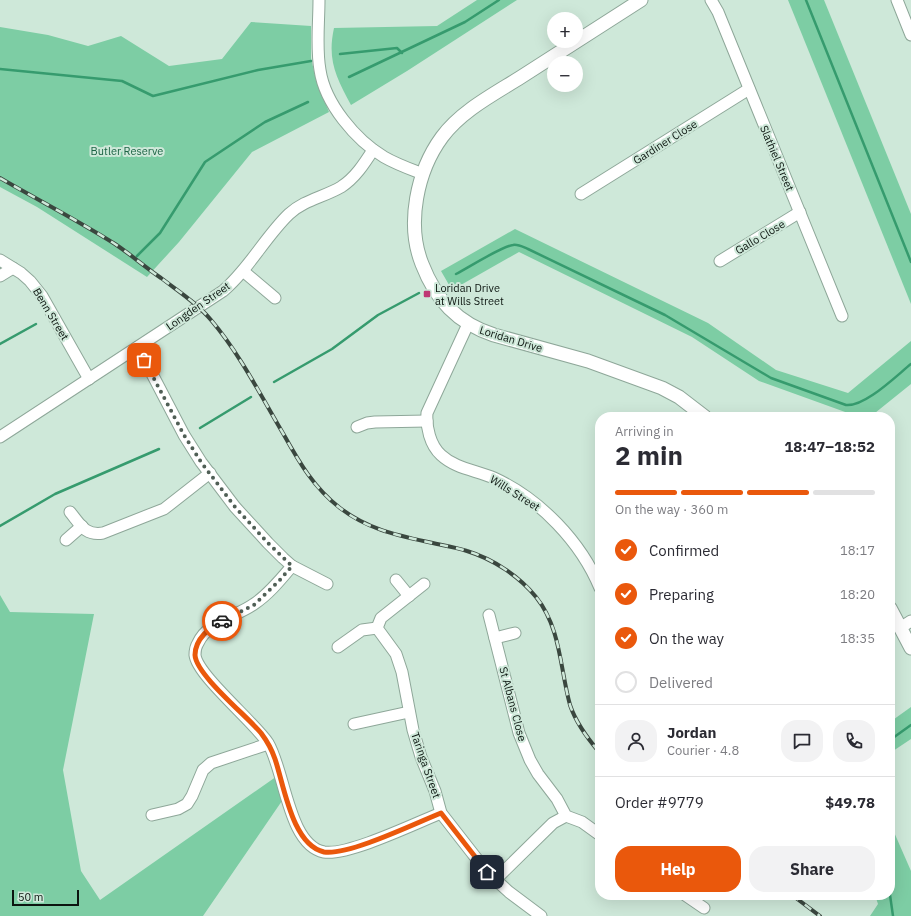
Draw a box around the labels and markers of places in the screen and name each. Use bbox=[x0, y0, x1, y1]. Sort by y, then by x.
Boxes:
place label: Loridan Drive at Wills Street bbox=[435, 281, 504, 308]
marker: Loridan Drive at Wills Street bbox=[422, 289, 432, 299]
pin bbox=[127, 343, 161, 377]
pin bbox=[470, 855, 504, 889]

